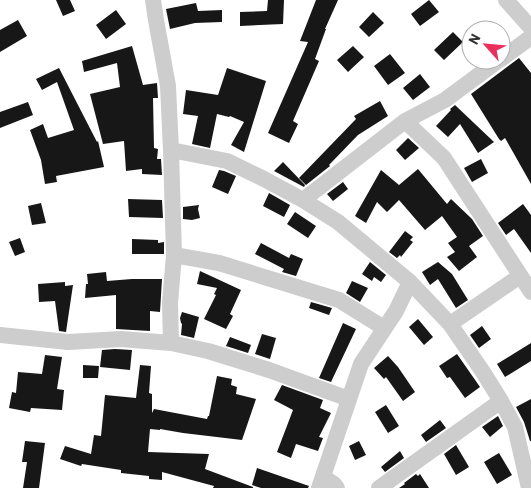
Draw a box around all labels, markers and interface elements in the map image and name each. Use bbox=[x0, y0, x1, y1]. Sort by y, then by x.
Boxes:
north arrow bbox=[461, 20, 511, 70]
text: N bbox=[464, 31, 484, 47]

